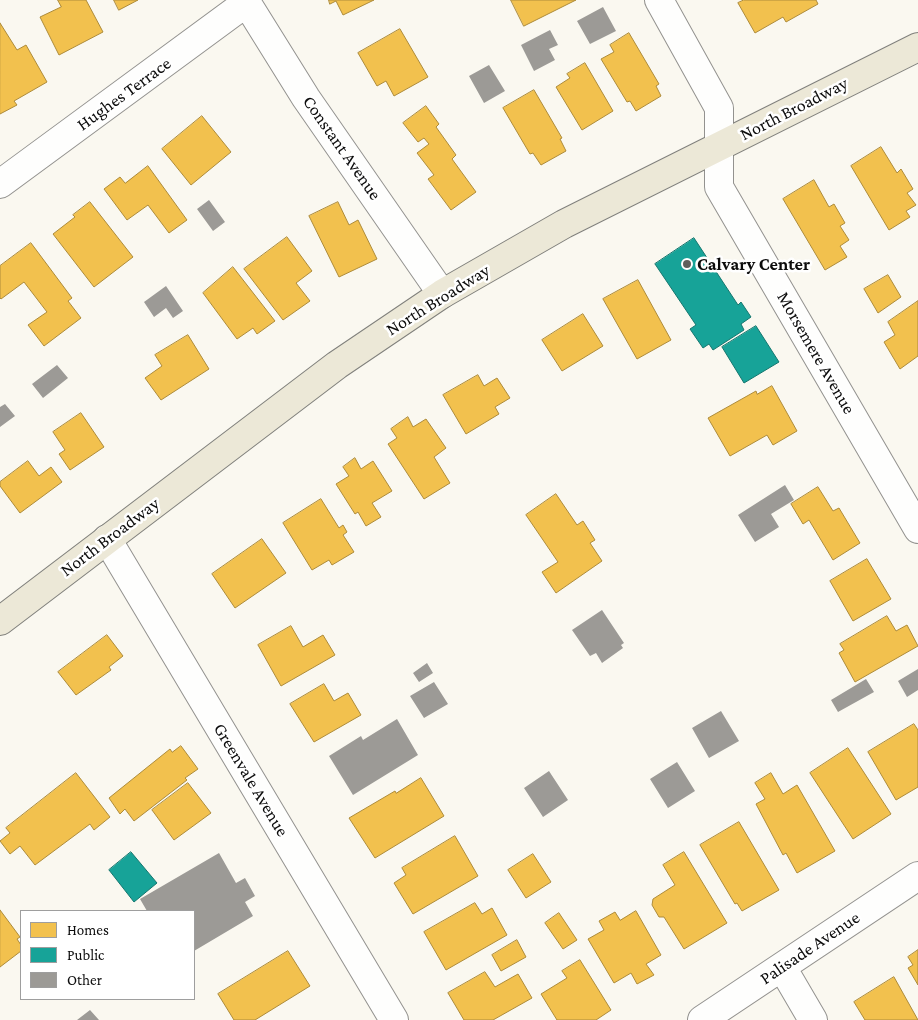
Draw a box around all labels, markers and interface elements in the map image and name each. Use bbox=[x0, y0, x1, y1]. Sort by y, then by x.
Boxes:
street label: Hughes Terrace bbox=[73, 53, 175, 135]
street label: North Broadway bbox=[736, 73, 852, 145]
street label: Constant Avenue bbox=[298, 92, 386, 204]
place label: Calvary Center bbox=[697, 253, 810, 275]
marker: Calvary Center bbox=[681, 258, 693, 270]
street label: North Broadway bbox=[382, 259, 494, 341]
street label: Morsemere Avenue bbox=[772, 288, 860, 418]
street label: North Broadway bbox=[56, 493, 164, 581]
street label: Greenvale Avenue bbox=[209, 719, 293, 841]
street label: Palisade Avenue bbox=[756, 907, 864, 989]
legend bbox=[20, 910, 195, 1000]
text: Homes bbox=[67, 922, 109, 938]
text: Public bbox=[67, 947, 104, 963]
text: Other bbox=[67, 972, 102, 988]

